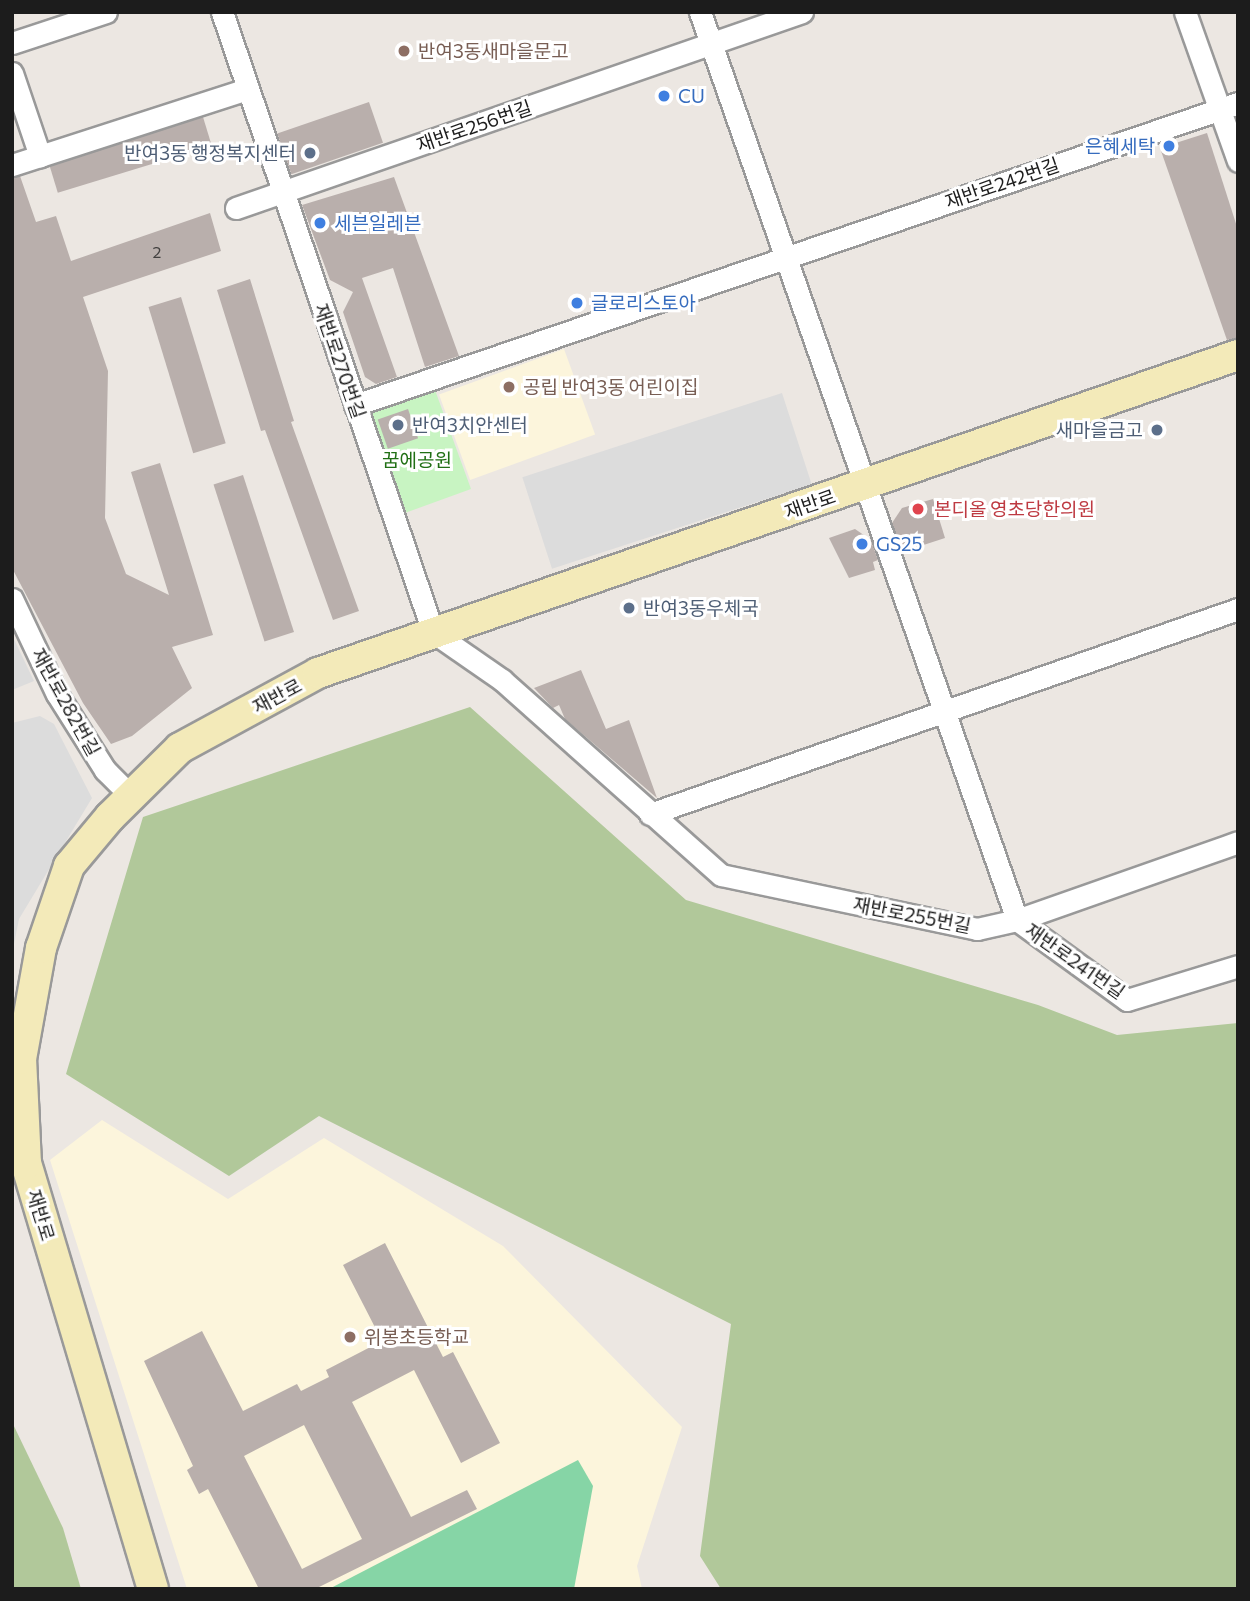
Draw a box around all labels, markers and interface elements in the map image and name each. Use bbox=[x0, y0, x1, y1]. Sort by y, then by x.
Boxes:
place label: 반여3동새마을문고 bbox=[418, 40, 569, 62]
marker: 반여3동새마을문고 bbox=[396, 43, 412, 59]
place label: CU bbox=[678, 85, 705, 107]
marker: CU bbox=[656, 88, 672, 104]
street label: 재반로256번길 bbox=[413, 96, 535, 156]
place label: 은혜세탁 bbox=[1085, 135, 1155, 157]
marker: 은혜세탁 bbox=[1161, 138, 1177, 154]
place label: 반여3동 행정복지센터 bbox=[124, 142, 296, 164]
marker: 반여3동 행정복지센터 bbox=[302, 145, 318, 161]
street label: 재반로242번길 bbox=[942, 153, 1062, 213]
place label: 세븐일레븐 bbox=[334, 212, 421, 234]
marker: 세븐일레븐 bbox=[312, 215, 328, 231]
house number: 2 bbox=[153, 242, 161, 262]
place label: 글로리스토아 bbox=[591, 292, 696, 314]
marker: 글로리스토아 bbox=[569, 295, 585, 311]
street label: 재반로270번길 bbox=[310, 300, 370, 422]
place label: 공립 반여3동 어린이집 bbox=[523, 376, 698, 398]
marker: 공립 반여3동 어린이집 bbox=[501, 379, 517, 395]
place label: 반여3치안센터 bbox=[412, 414, 528, 436]
marker: 반여3치안센터 bbox=[390, 417, 406, 433]
place label: 새마을금고 bbox=[1056, 419, 1143, 441]
marker: 새마을금고 bbox=[1149, 422, 1165, 438]
park label: 꿈에공원 bbox=[382, 449, 452, 471]
street label: 재반로 bbox=[781, 485, 839, 523]
place label: 본디올 영초당한의원 bbox=[934, 498, 1095, 520]
marker: 본디올 영초당한의원 bbox=[908, 499, 928, 519]
place label: GS25 bbox=[876, 533, 923, 555]
marker: GS25 bbox=[854, 536, 870, 552]
place label: 반여3동우체국 bbox=[643, 597, 759, 619]
marker: 반여3동우체국 bbox=[621, 600, 637, 616]
street label: 재반로282번길 bbox=[27, 644, 105, 760]
street label: 재반로 bbox=[248, 674, 306, 718]
street label: 재반로255번길 bbox=[851, 892, 973, 938]
street label: 재반로241번길 bbox=[1021, 918, 1129, 1004]
street label: 재반로 bbox=[22, 1187, 60, 1243]
place label: 위봉초등학교 bbox=[364, 1326, 469, 1348]
marker: 위봉초등학교 bbox=[342, 1329, 358, 1345]

